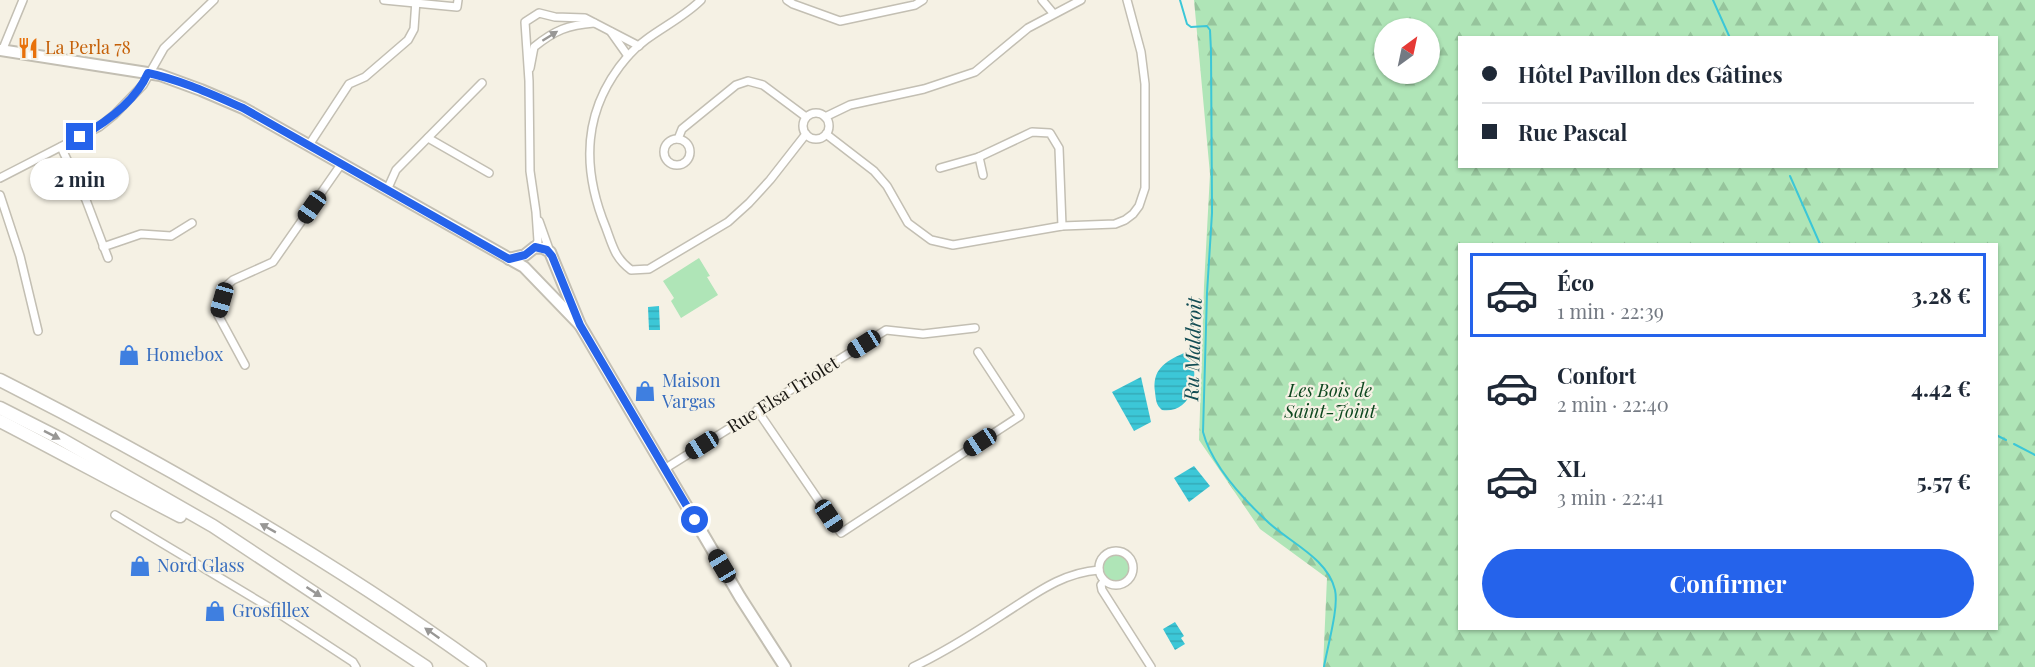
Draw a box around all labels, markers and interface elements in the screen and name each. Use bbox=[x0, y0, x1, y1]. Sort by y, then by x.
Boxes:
north arrow bbox=[1374, 18, 1440, 84]
map controls bbox=[1374, 18, 1440, 84]
one-way arrow bbox=[542, 30, 558, 41]
place label: La Perla 78 bbox=[45, 35, 131, 59]
restaurant icon: La Perla 78 bbox=[16, 36, 40, 60]
text: Hôtel Pavillon des Gâtines bbox=[1518, 59, 1783, 89]
text: Rue Pascal bbox=[1518, 117, 1627, 147]
route end bbox=[66, 123, 93, 150]
callout: 2 min bbox=[31, 158, 130, 200]
text: 2 min bbox=[54, 165, 105, 192]
car bbox=[294, 187, 330, 227]
text: Éco bbox=[1557, 267, 1594, 297]
icon: car bbox=[1485, 268, 1539, 322]
car bbox=[208, 280, 236, 320]
text: 3.28 € bbox=[1911, 280, 1971, 310]
water label: Ru Maldroit bbox=[1176, 295, 1207, 402]
text: 1 min · 22:39 bbox=[1557, 297, 1664, 324]
car bbox=[844, 327, 884, 361]
place label: Homebox bbox=[146, 342, 224, 366]
shop icon: Homebox bbox=[117, 343, 141, 367]
street label: Rue Elsa Triolet bbox=[722, 350, 843, 438]
text: Confort bbox=[1557, 360, 1636, 390]
icon: car bbox=[1485, 361, 1539, 415]
place label: Maison Vargas bbox=[661, 368, 721, 413]
text: 4.42 € bbox=[1911, 373, 1971, 403]
park label: Les Bois de Saint-Joint bbox=[1283, 378, 1377, 423]
shop icon: Maison Vargas bbox=[633, 379, 657, 403]
text: 2 min · 22:40 bbox=[1557, 390, 1669, 417]
car bbox=[960, 425, 1000, 459]
car bbox=[682, 428, 722, 462]
one-way arrow bbox=[44, 430, 61, 440]
text: XL bbox=[1557, 453, 1586, 483]
icon: car bbox=[1485, 454, 1539, 508]
text: 5.57 € bbox=[1916, 466, 1971, 496]
text: 3 min · 22:41 bbox=[1557, 483, 1664, 510]
car bbox=[811, 496, 847, 536]
route start bbox=[681, 506, 708, 533]
one-way arrow bbox=[260, 523, 277, 533]
car bbox=[705, 546, 739, 586]
button: Confirmer bbox=[1482, 549, 1974, 618]
place label: Nord Glass bbox=[157, 553, 245, 577]
shop icon: Nord Glass bbox=[128, 554, 152, 578]
one-way arrow bbox=[306, 587, 323, 598]
place label: Grosfillex bbox=[232, 598, 310, 622]
shop icon: Grosfillex bbox=[203, 599, 227, 623]
one-way arrow bbox=[425, 627, 441, 639]

